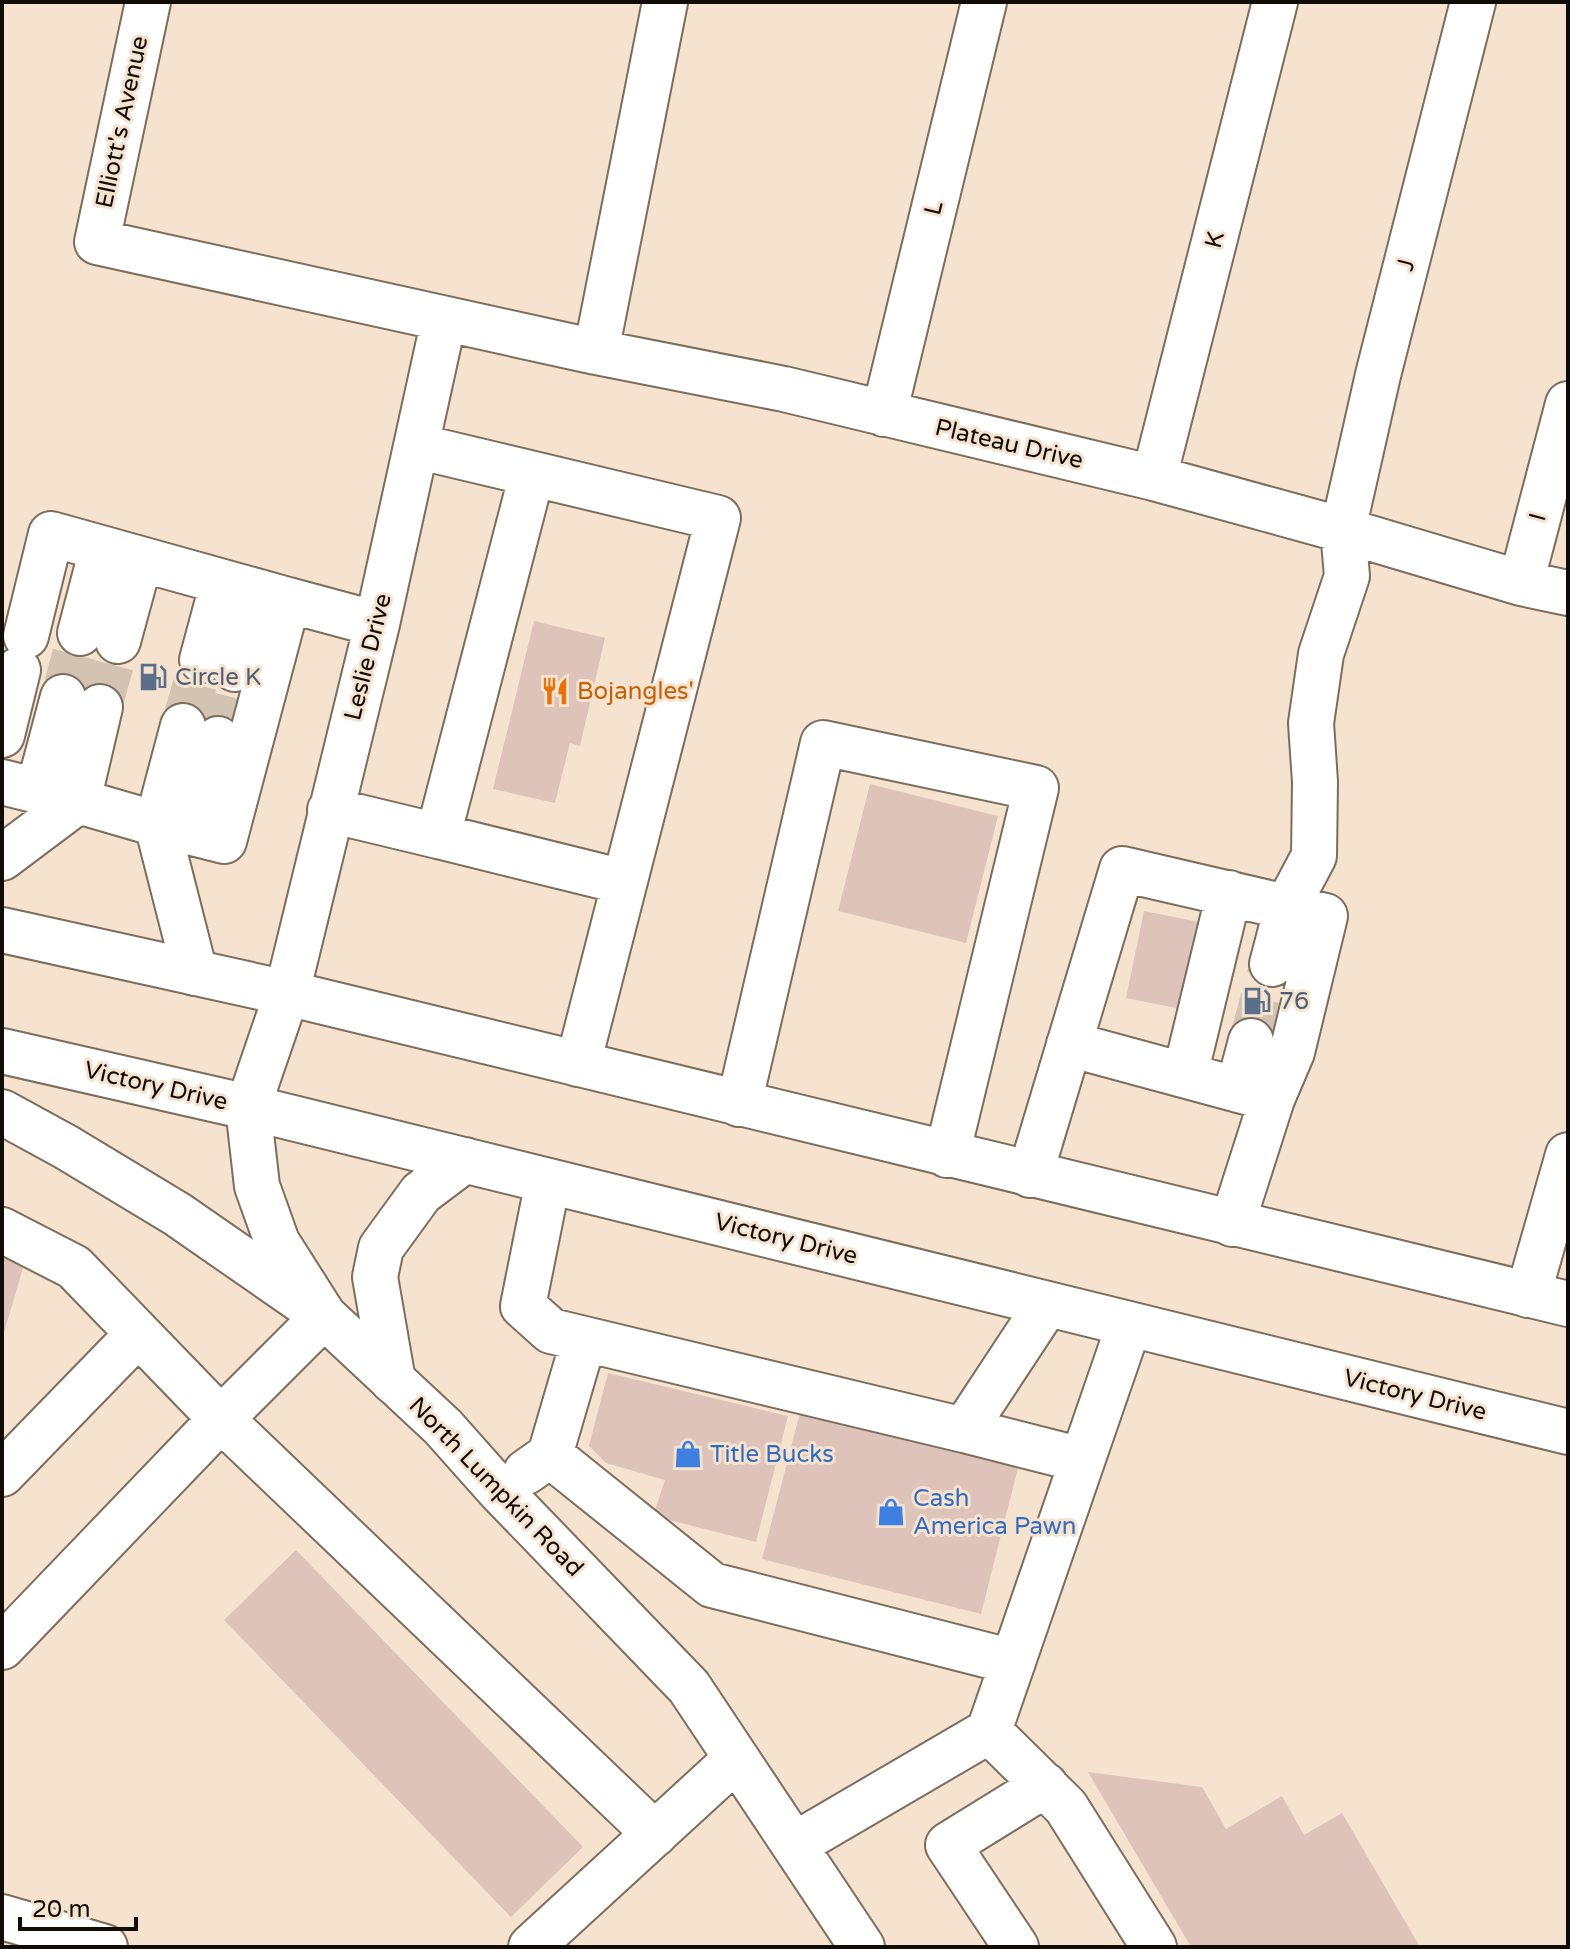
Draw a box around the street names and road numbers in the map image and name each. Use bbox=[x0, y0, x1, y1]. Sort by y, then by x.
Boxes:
street label: Elliott's Avenue bbox=[90, 33, 154, 211]
street label: L bbox=[918, 198, 950, 218]
street label: K bbox=[1199, 229, 1231, 251]
street label: J bbox=[1391, 256, 1421, 274]
street label: Plateau Drive bbox=[932, 413, 1086, 475]
street label: I bbox=[1523, 510, 1553, 524]
street label: Leslie Drive bbox=[338, 591, 398, 723]
street label: Victory Drive bbox=[82, 1055, 230, 1117]
street label: Victory Drive bbox=[712, 1207, 860, 1271]
street label: Victory Drive bbox=[1341, 1363, 1489, 1427]
street label: North Lumpkin Road bbox=[403, 1391, 589, 1583]

